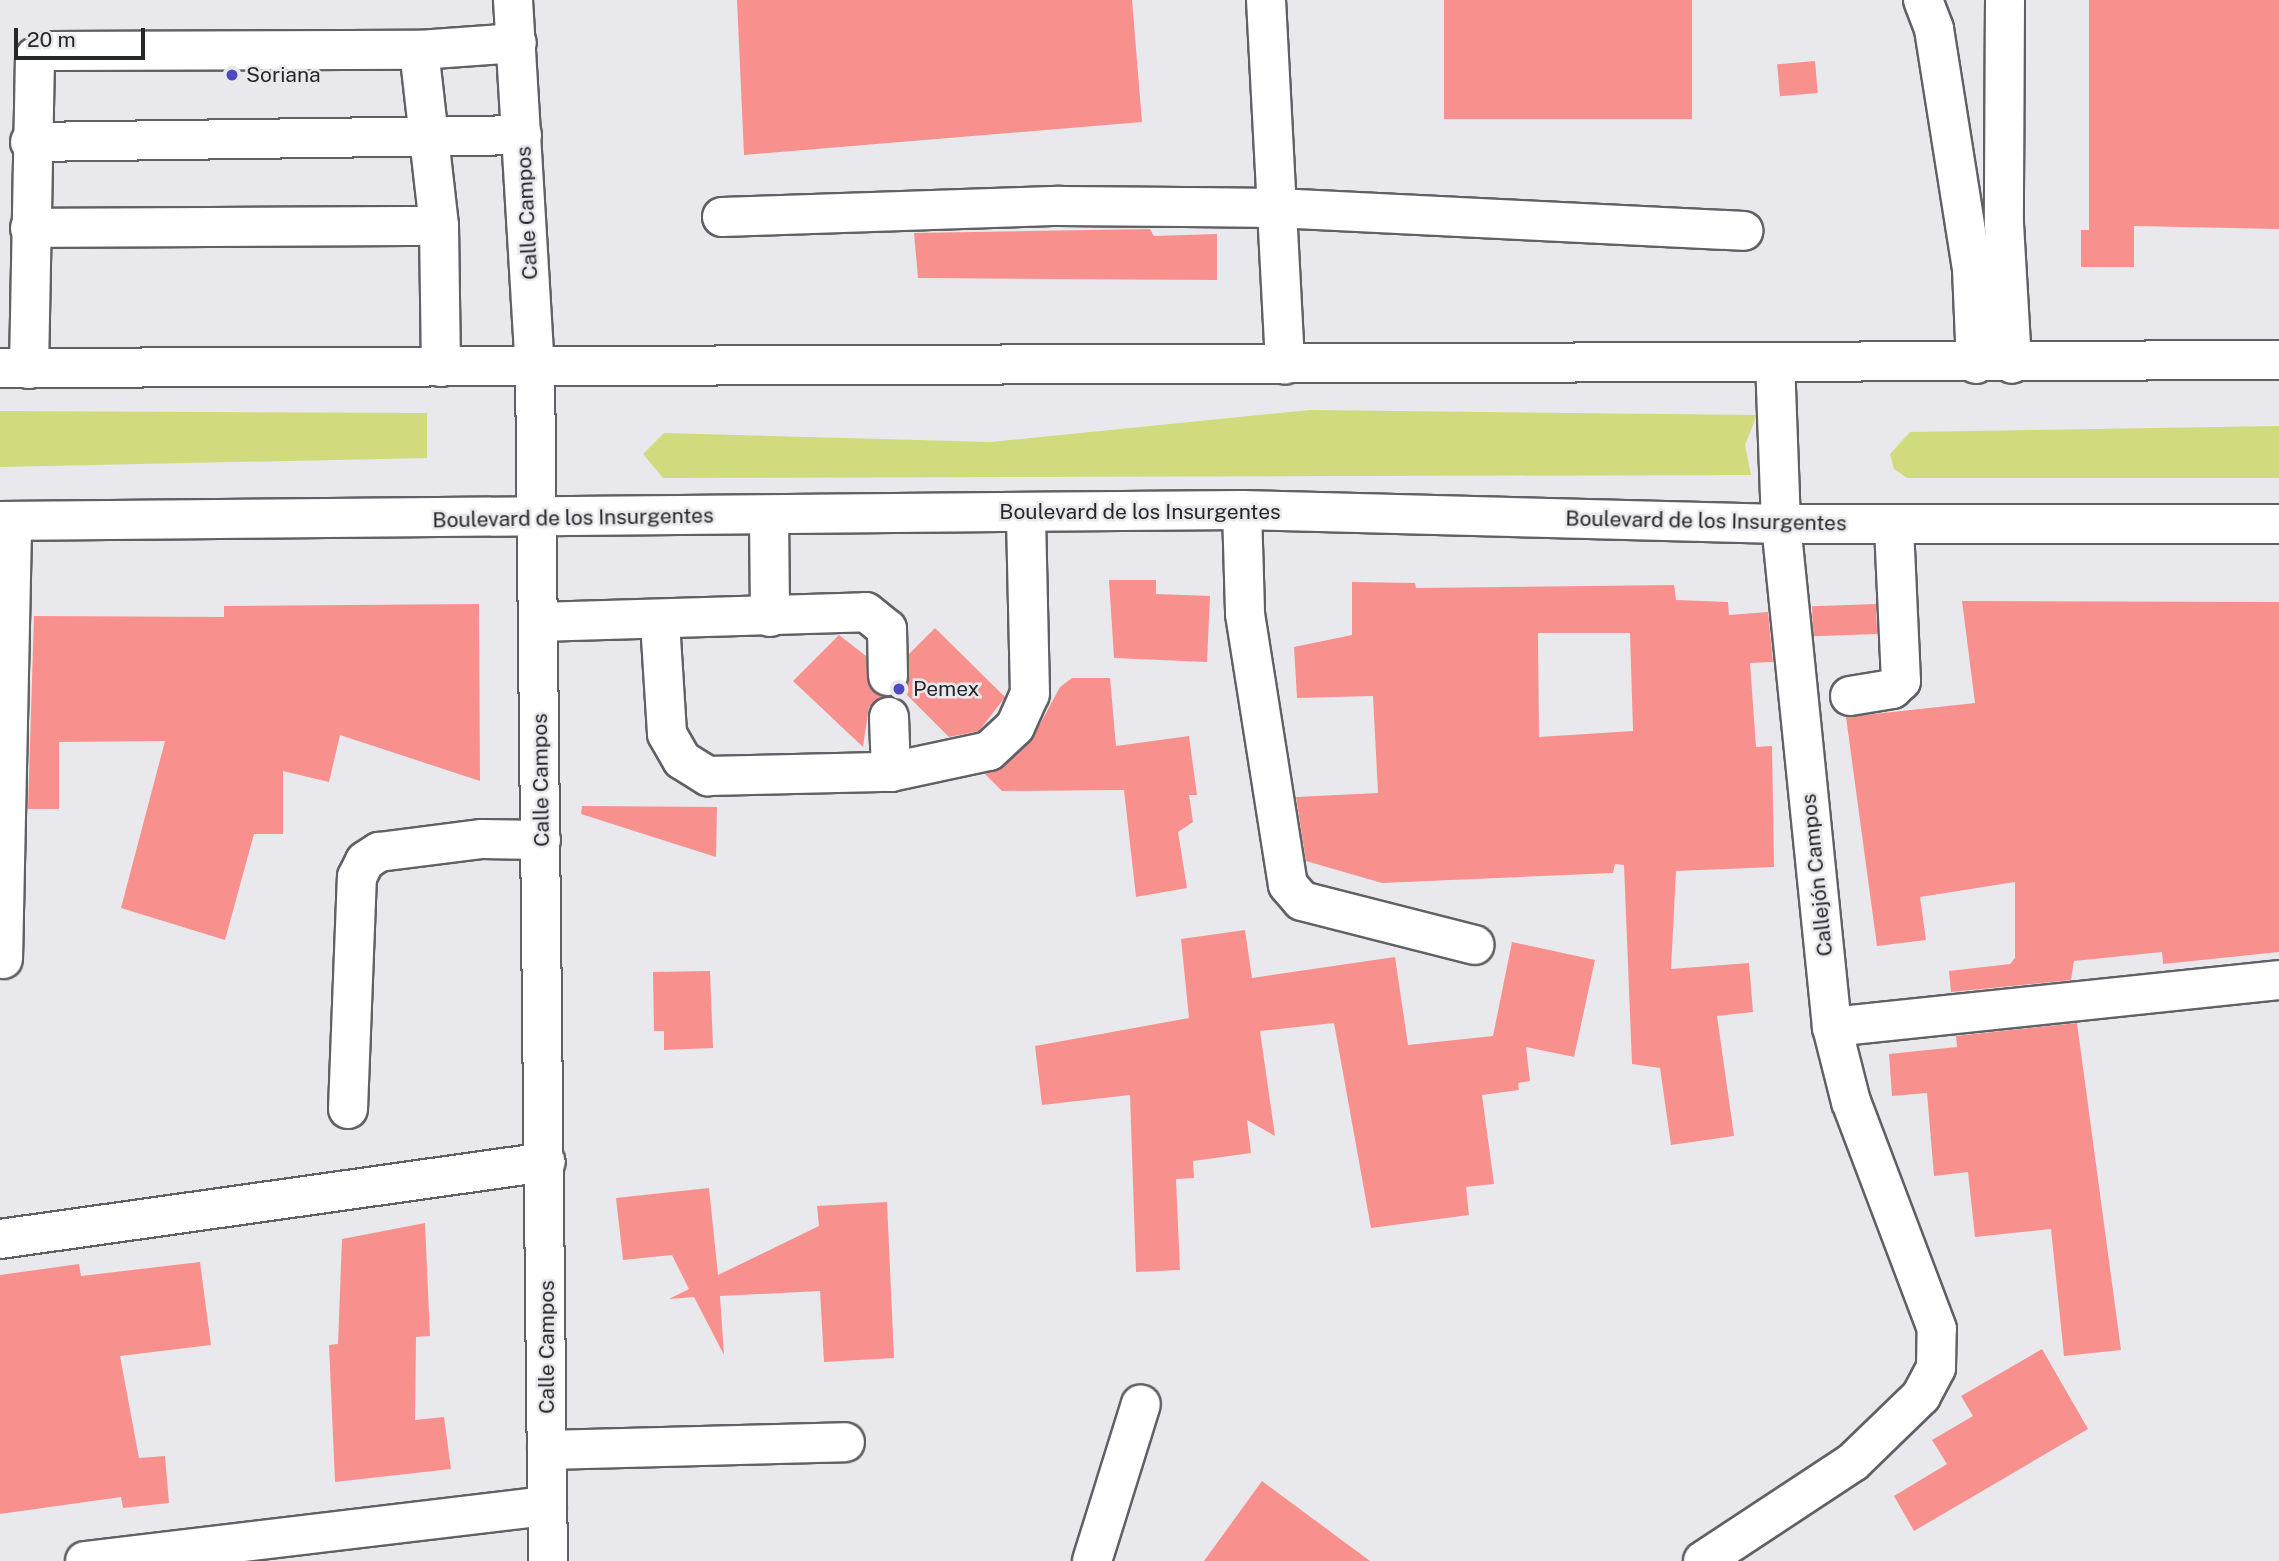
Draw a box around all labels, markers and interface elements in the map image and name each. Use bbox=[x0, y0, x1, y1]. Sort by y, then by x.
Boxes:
scale bar bbox=[18, 14, 149, 58]
text: 20 m bbox=[27, 27, 76, 52]
place label: Soriana bbox=[246, 62, 321, 88]
marker: Soriana bbox=[224, 67, 240, 83]
street label: Calle Campos bbox=[511, 146, 543, 280]
street label: Boulevard de los Insurgentes bbox=[999, 499, 1281, 525]
street label: Boulevard de los Insurgentes bbox=[432, 503, 714, 533]
street label: Boulevard de los Insurgentes bbox=[1565, 506, 1847, 536]
place label: Pemex bbox=[913, 676, 979, 702]
marker: Pemex bbox=[891, 681, 907, 697]
street label: Calle Campos bbox=[527, 713, 555, 847]
street label: Callejón Campos bbox=[1796, 792, 1838, 958]
street label: Calle Campos bbox=[534, 1280, 560, 1414]

